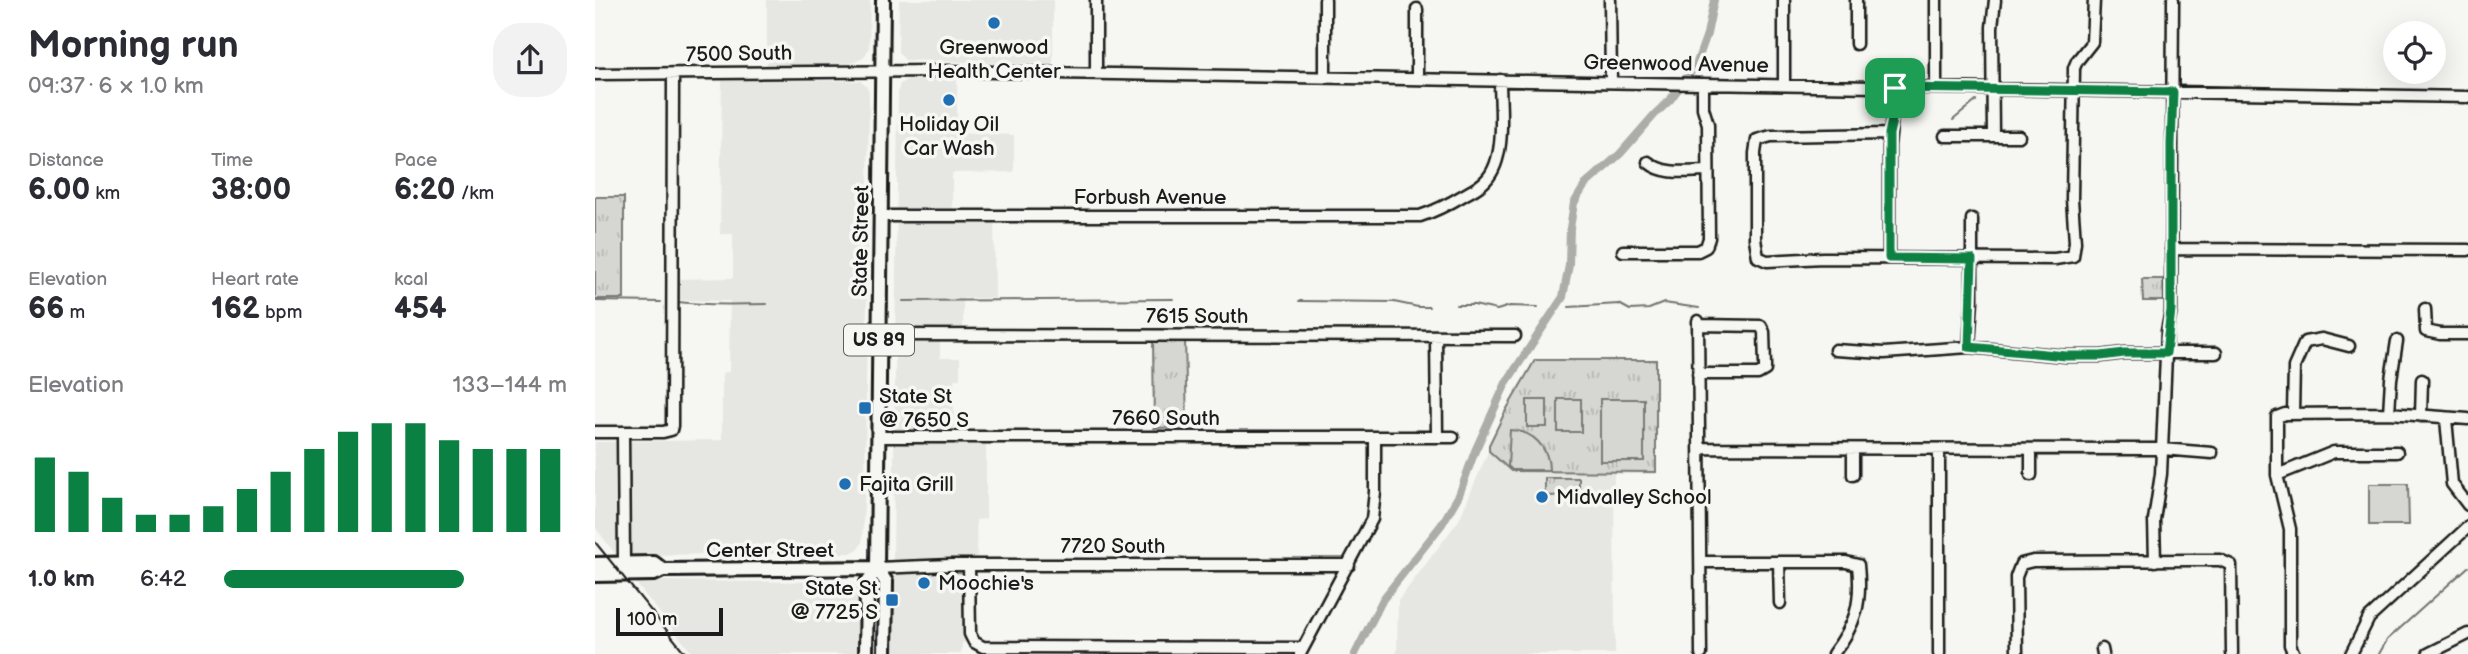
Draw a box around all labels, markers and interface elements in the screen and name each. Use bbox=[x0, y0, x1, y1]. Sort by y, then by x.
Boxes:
marker: Greenwood Health Center bbox=[986, 15, 1002, 31]
map controls bbox=[2383, 21, 2446, 84]
button: locate bbox=[2383, 21, 2446, 84]
text: Morning run bbox=[28, 23, 239, 68]
button: share bbox=[493, 23, 567, 97]
place label: Greenwood Health Center bbox=[927, 35, 1061, 84]
street label: 7500 South bbox=[686, 41, 792, 67]
street label: Greenwood Avenue bbox=[1583, 50, 1769, 78]
pin bbox=[1865, 58, 1925, 118]
icon: arrive bbox=[1876, 69, 1914, 107]
text: 09:37 · 6 × 1.0 km bbox=[28, 72, 204, 100]
marker: Holiday Oil Car Wash bbox=[941, 92, 957, 108]
place label: Holiday Oil Car Wash bbox=[899, 112, 999, 161]
text: Distance bbox=[28, 149, 104, 172]
text: Time bbox=[211, 149, 253, 172]
text: Pace bbox=[394, 149, 437, 172]
text: 6.00 bbox=[28, 172, 90, 208]
text: 38:00 bbox=[211, 172, 291, 208]
text: 6:20 bbox=[394, 172, 456, 208]
text: km bbox=[90, 182, 120, 205]
text: /km bbox=[456, 182, 494, 205]
street label: State Street bbox=[848, 184, 874, 297]
street label: Forbush Avenue bbox=[1074, 185, 1226, 210]
text: Elevation bbox=[28, 268, 107, 291]
text: Heart rate bbox=[211, 268, 299, 291]
text: kcal bbox=[394, 268, 428, 291]
text: 66 bbox=[28, 291, 64, 327]
text: 162 bbox=[211, 291, 260, 327]
text: 454 bbox=[394, 291, 447, 327]
text: m bbox=[64, 301, 85, 324]
text: bpm bbox=[260, 301, 302, 324]
street label: 7615 South bbox=[1146, 304, 1248, 329]
road number: US 89 bbox=[844, 324, 914, 356]
text: Elevation bbox=[28, 371, 124, 399]
text: 133–144 m bbox=[452, 371, 567, 399]
place label: State St @ 7650 S bbox=[879, 384, 969, 433]
marker: State St @ 7650 S bbox=[857, 400, 873, 416]
street label: 7660 South bbox=[1112, 406, 1220, 431]
place label: Fajita Grill bbox=[859, 472, 954, 497]
marker: Fajita Grill bbox=[837, 476, 853, 492]
place label: Midvalley School bbox=[1556, 485, 1712, 510]
marker: Midvalley School bbox=[1534, 489, 1550, 505]
street label: 7720 South bbox=[1061, 534, 1165, 559]
street label: Center Street bbox=[706, 538, 835, 563]
text: 1.0 km bbox=[28, 565, 95, 593]
text: 6:42 bbox=[140, 565, 186, 593]
place label: Moochie's bbox=[938, 571, 1034, 596]
marker: Moochie's bbox=[916, 575, 932, 591]
place label: State St @ 7725 S bbox=[791, 576, 879, 625]
marker: State St @ 7725 S bbox=[884, 592, 900, 608]
scale bar bbox=[616, 605, 723, 637]
text: 100 m bbox=[627, 608, 678, 631]

